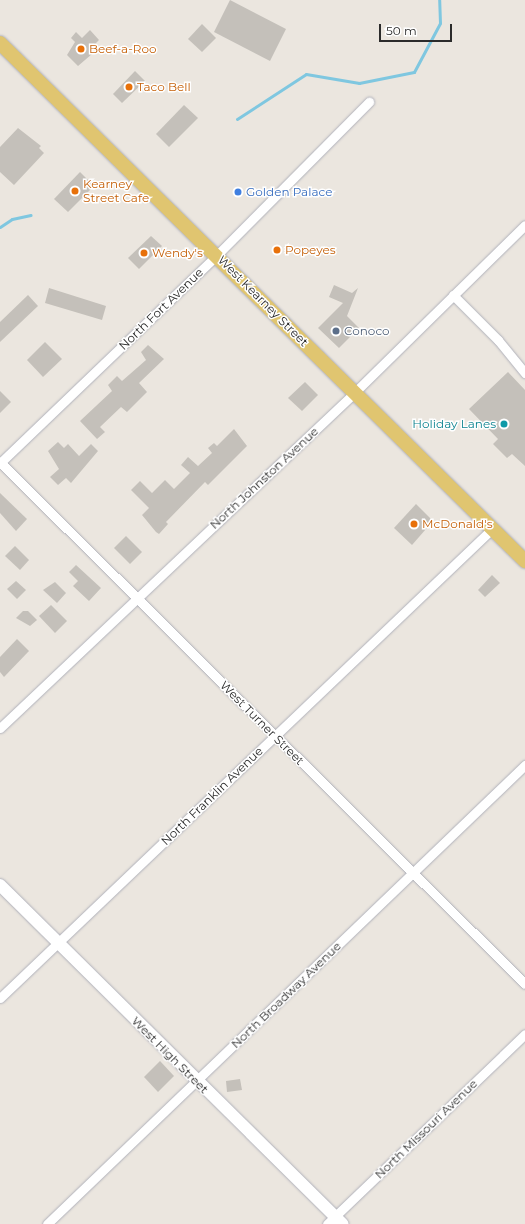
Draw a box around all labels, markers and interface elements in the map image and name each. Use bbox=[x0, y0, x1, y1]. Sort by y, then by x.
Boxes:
scale bar bbox=[381, 16, 454, 42]
text: 50 m bbox=[386, 23, 417, 38]
place label: Beef-a-Roo bbox=[89, 42, 156, 56]
marker: Beef-a-Roo bbox=[76, 44, 86, 54]
place label: Taco Bell bbox=[137, 80, 191, 94]
marker: Taco Bell bbox=[124, 82, 134, 92]
place label: Kearney Street Cafe bbox=[83, 177, 149, 205]
place label: Golden Palace bbox=[246, 185, 332, 199]
marker: Kearney Street Cafe bbox=[70, 186, 80, 196]
marker: Golden Palace bbox=[233, 187, 243, 197]
place label: Popeyes bbox=[285, 243, 336, 257]
marker: Popeyes bbox=[272, 245, 282, 255]
place label: Wendy's bbox=[152, 246, 203, 260]
marker: Wendy's bbox=[139, 248, 149, 258]
street label: West Kearney Street bbox=[215, 253, 311, 349]
street label: North Fort Avenue bbox=[116, 265, 206, 353]
place label: Conoco bbox=[344, 324, 390, 338]
marker: Conoco bbox=[331, 326, 341, 336]
place label: Holiday Lanes bbox=[412, 417, 496, 431]
marker: Holiday Lanes bbox=[499, 419, 509, 429]
street label: North Johnston Avenue bbox=[207, 424, 321, 532]
place label: McDonald's bbox=[422, 517, 492, 531]
marker: McDonald's bbox=[409, 519, 419, 529]
street label: West Turner Street bbox=[217, 678, 307, 768]
street label: North Franklin Avenue bbox=[158, 744, 266, 848]
street label: North Broadway Avenue bbox=[228, 939, 344, 1051]
street label: West High Street bbox=[129, 1014, 211, 1096]
street label: North Missouri Avenue bbox=[372, 1076, 480, 1182]

